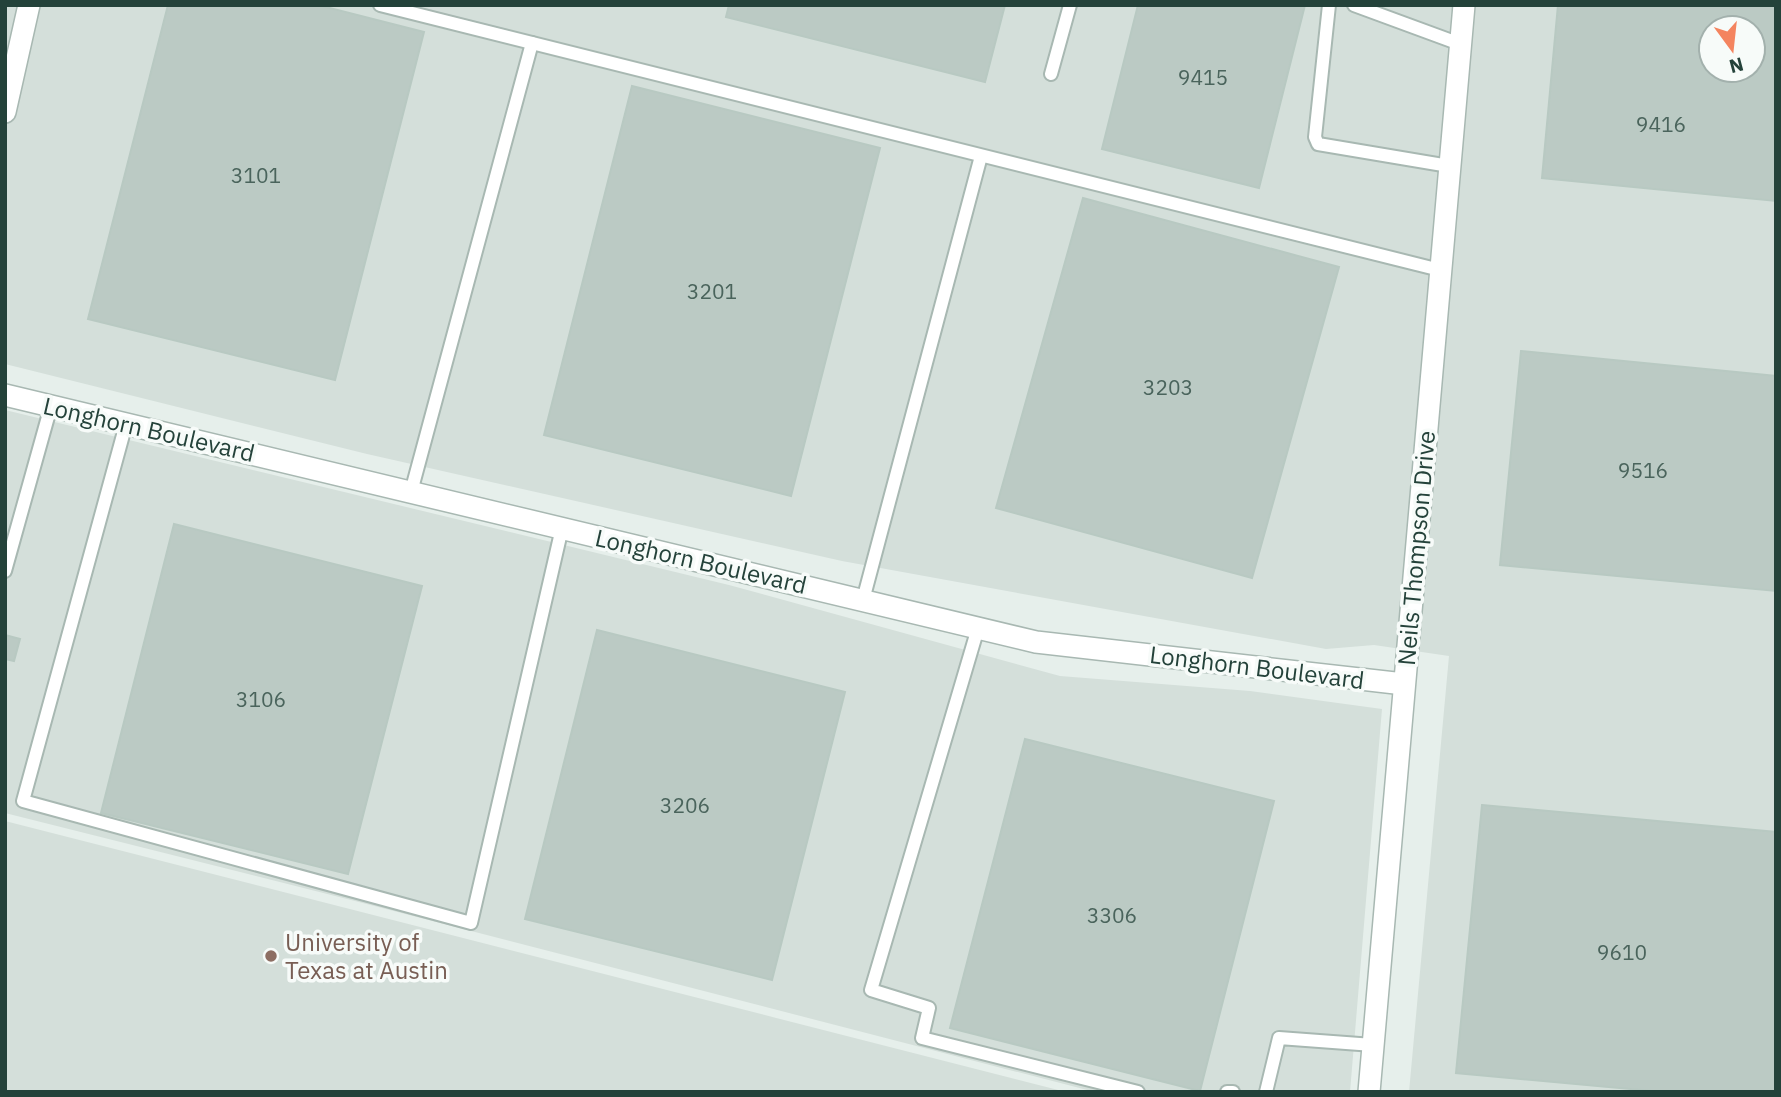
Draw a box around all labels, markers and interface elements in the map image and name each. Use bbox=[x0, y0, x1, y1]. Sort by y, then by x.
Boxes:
north arrow bbox=[1697, 14, 1767, 84]
text: N bbox=[1727, 52, 1746, 79]
house number: 9415 bbox=[1178, 63, 1228, 91]
house number: 9416 bbox=[1636, 110, 1686, 138]
house number: 3101 bbox=[231, 161, 281, 189]
house number: 3201 bbox=[687, 277, 737, 305]
house number: 3203 bbox=[1143, 373, 1193, 401]
street label: Longhorn Boulevard bbox=[40, 389, 258, 469]
street label: Neils Thompson Drive bbox=[1390, 429, 1442, 667]
house number: 9516 bbox=[1618, 456, 1668, 484]
street label: Longhorn Boulevard bbox=[592, 521, 810, 601]
street label: Longhorn Boulevard bbox=[1148, 638, 1366, 696]
house number: 3106 bbox=[236, 685, 286, 713]
house number: 3206 bbox=[660, 791, 710, 819]
house number: 3306 bbox=[1087, 901, 1137, 929]
place label: University of Texas at Austin bbox=[285, 926, 448, 986]
house number: 9610 bbox=[1597, 938, 1647, 966]
marker: University of Texas at Austin bbox=[263, 948, 279, 964]

